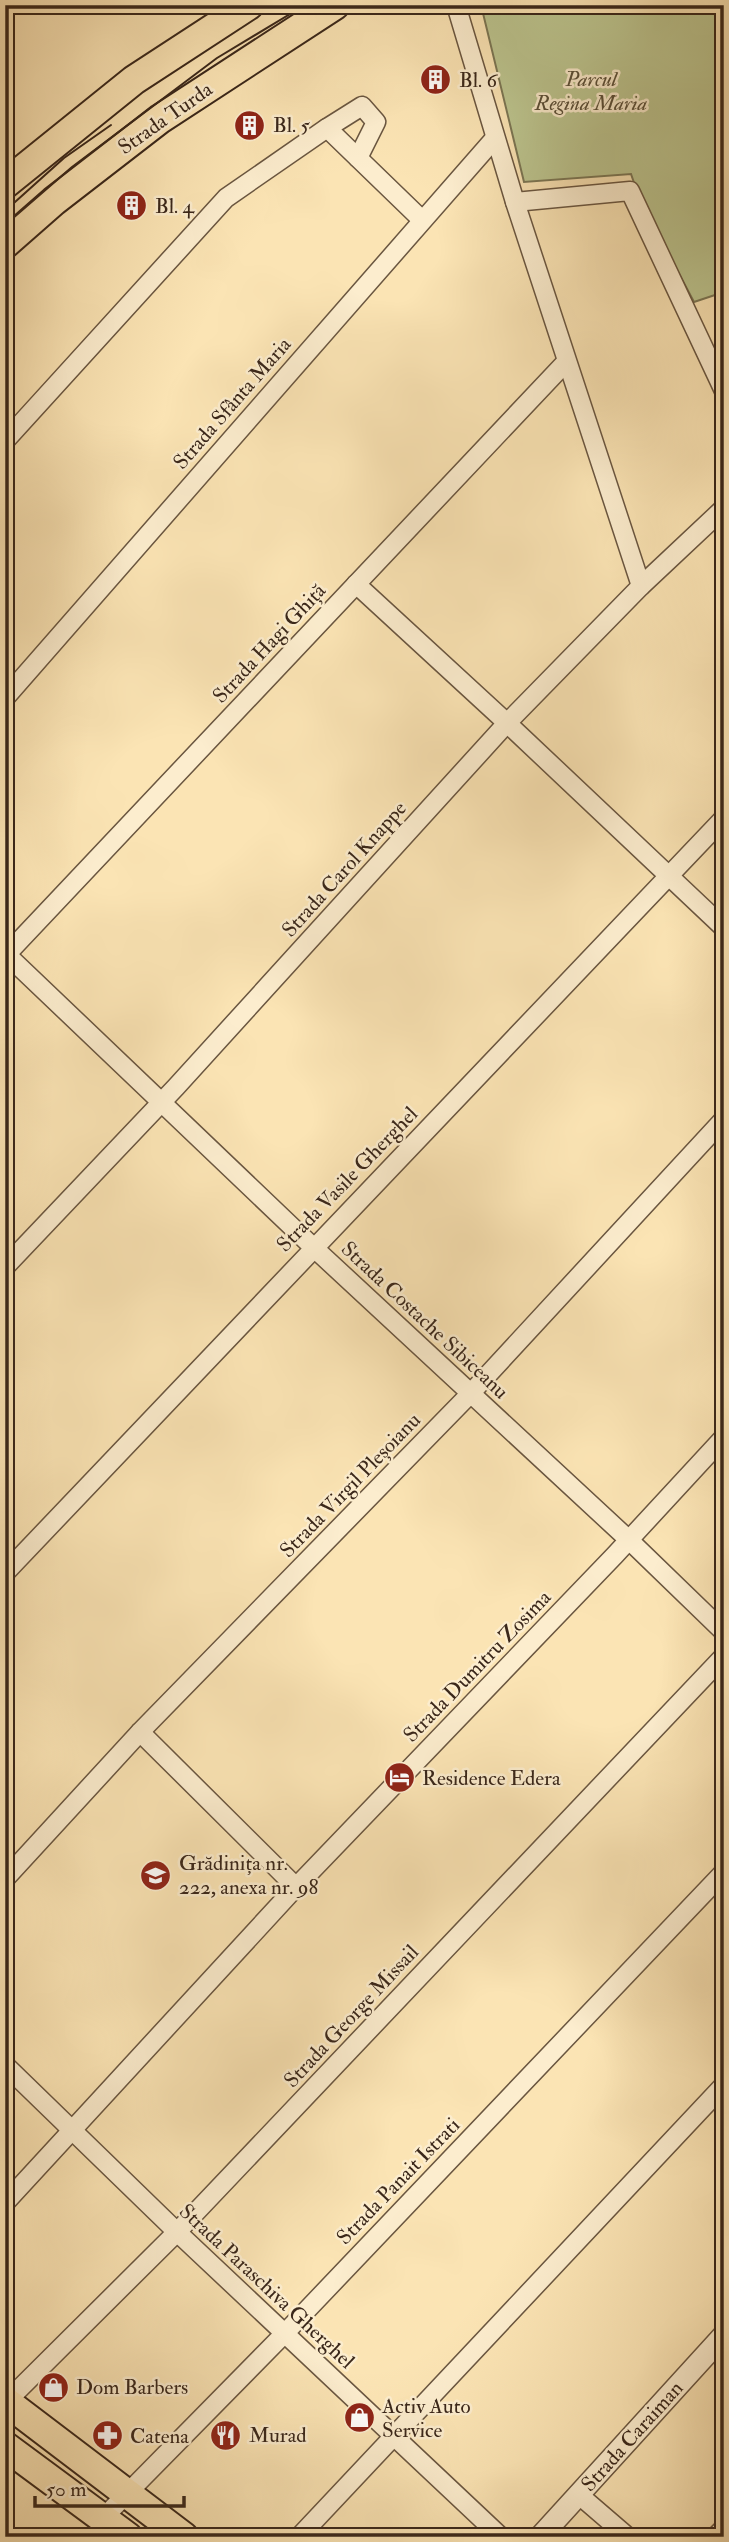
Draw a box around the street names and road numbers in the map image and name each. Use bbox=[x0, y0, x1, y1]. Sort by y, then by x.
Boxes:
street label: Strada Turda bbox=[113, 76, 218, 161]
street label: Strada Sfânta Maria bbox=[167, 331, 298, 475]
street label: Strada Hagi Ghiță bbox=[207, 577, 332, 709]
street label: Strada Carol Knappe bbox=[276, 796, 413, 943]
street label: Strada Vasile Gherghel bbox=[271, 1100, 424, 1258]
street label: Strada Costache Sibiceanu bbox=[335, 1236, 514, 1405]
street label: Strada Virgil Pleșoianu bbox=[274, 1407, 427, 1564]
street label: Strada Dumitru Zosima bbox=[398, 1584, 557, 1748]
street label: Strada George Missail bbox=[278, 1939, 425, 2094]
street label: Strada Panait Istrati bbox=[331, 2112, 466, 2251]
street label: Strada Paraschiva Gherghel bbox=[173, 2198, 360, 2375]
street label: Strada Caraiman bbox=[575, 2375, 689, 2497]

